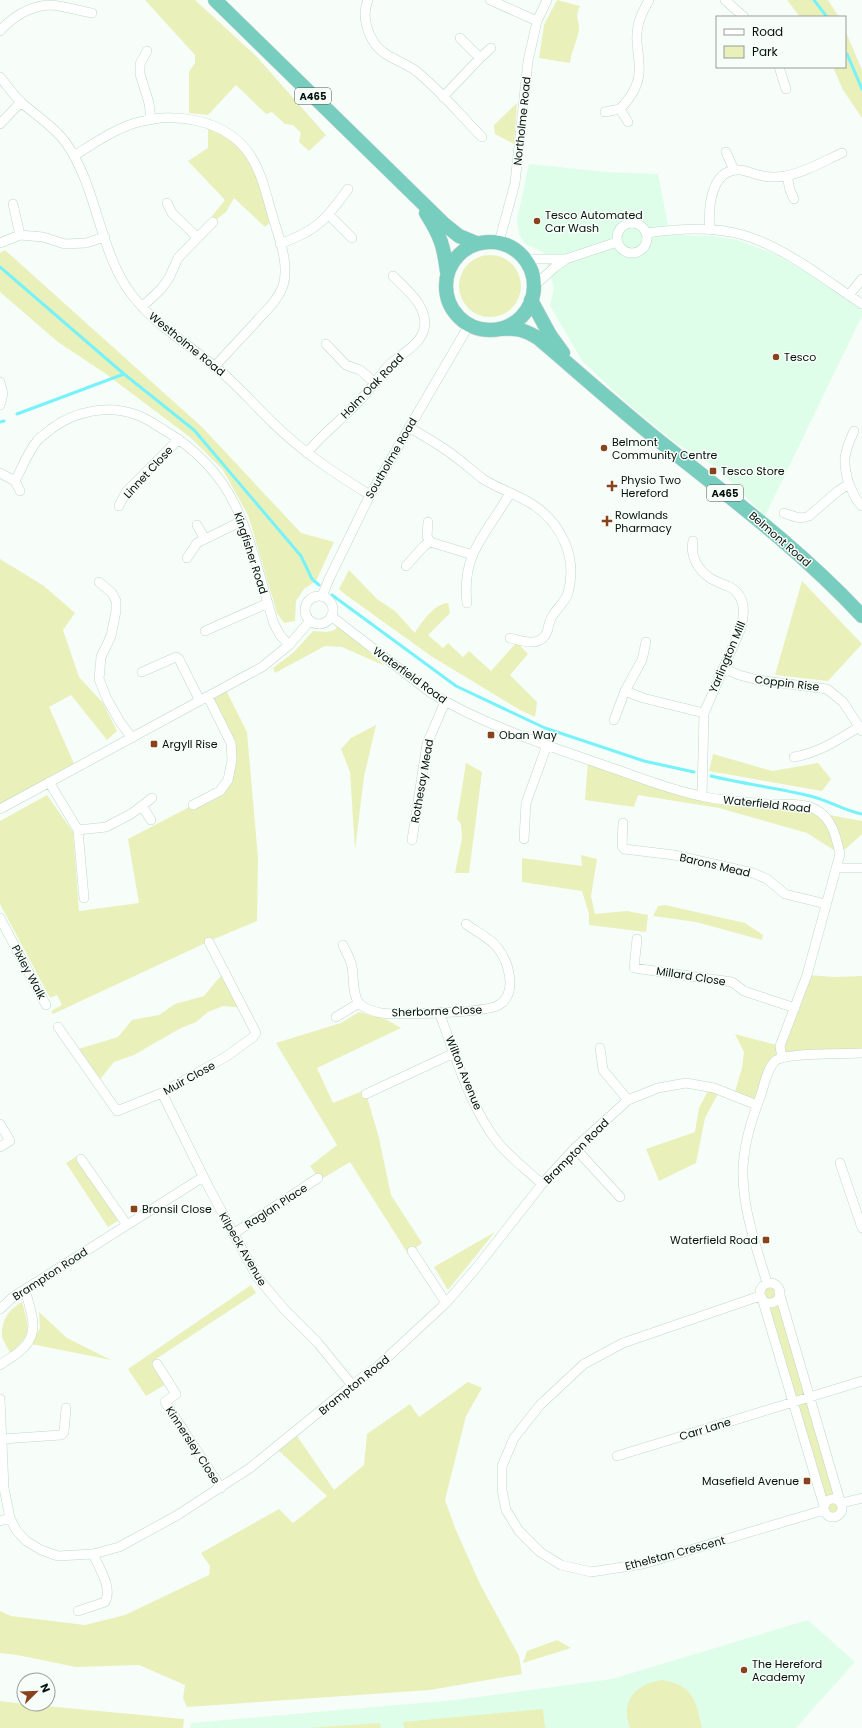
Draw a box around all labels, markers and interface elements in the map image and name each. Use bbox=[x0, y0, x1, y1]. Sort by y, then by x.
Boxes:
legend bbox=[716, 16, 846, 68]
text: Road bbox=[752, 23, 783, 40]
text: Park bbox=[752, 43, 779, 60]
street label: Northolme Road bbox=[509, 76, 535, 166]
road number: A465 bbox=[295, 88, 331, 104]
place label: Tesco Automated Car Wash bbox=[545, 207, 643, 236]
marker: Tesco Automated Car Wash bbox=[532, 216, 542, 226]
street label: Westholme Road bbox=[146, 308, 228, 380]
place label: Tesco bbox=[784, 349, 816, 365]
street label: Holm Oak Road bbox=[337, 350, 407, 422]
marker: Tesco bbox=[771, 352, 781, 362]
street label: Southolme Road bbox=[361, 415, 421, 501]
place label: Belmont Community Centre bbox=[612, 434, 718, 463]
street label: Linnet Close bbox=[120, 442, 177, 502]
marker: Belmont Community Centre bbox=[599, 443, 609, 453]
place label: Tesco Store bbox=[721, 463, 785, 479]
marker: Tesco Store bbox=[708, 466, 718, 476]
place label: Physio Two Hereford bbox=[621, 472, 681, 501]
marker: Physio Two Hereford bbox=[606, 480, 618, 492]
road number: A465 bbox=[707, 485, 743, 501]
place label: Rowlands Pharmacy bbox=[615, 507, 672, 536]
street label: Belmont Road bbox=[746, 508, 814, 570]
street label: Kingfisher Road bbox=[230, 510, 272, 596]
marker: Rowlands Pharmacy bbox=[602, 516, 612, 526]
street label: Yarlington Mill bbox=[705, 619, 749, 695]
street label: Waterfield Road bbox=[370, 643, 450, 707]
street label: Coppin Rise bbox=[754, 671, 820, 695]
place label: Oban Way bbox=[499, 727, 558, 743]
marker: Oban Way bbox=[486, 730, 496, 740]
place label: Argyll Rise bbox=[162, 736, 218, 752]
street label: Rothesay Mead bbox=[407, 738, 437, 824]
marker: Argyll Rise bbox=[149, 739, 159, 749]
street label: Waterfield Road bbox=[722, 791, 812, 817]
street label: Barons Mead bbox=[678, 849, 752, 881]
street label: Pixley Walk bbox=[8, 942, 50, 1002]
street label: Millard Close bbox=[655, 963, 727, 989]
street label: Sherborne Close bbox=[391, 1001, 483, 1021]
street label: Wilton Avenue bbox=[442, 1034, 486, 1113]
street label: Muir Close bbox=[160, 1057, 218, 1099]
street label: Brampton Road bbox=[540, 1115, 612, 1187]
street label: Raglan Place bbox=[242, 1180, 311, 1232]
place label: Bronsil Close bbox=[142, 1201, 212, 1217]
marker: Bronsil Close bbox=[129, 1204, 139, 1214]
street label: Kilpeck Avenue bbox=[215, 1209, 271, 1289]
place label: Waterfield Road bbox=[670, 1232, 758, 1248]
marker: Waterfield Road bbox=[761, 1235, 771, 1245]
street label: Brampton Road bbox=[9, 1244, 91, 1304]
street label: Brampton Road bbox=[315, 1352, 393, 1418]
street label: Kinnersley Close bbox=[162, 1403, 224, 1487]
street label: Carr Lane bbox=[677, 1414, 733, 1444]
place label: Masefield Avenue bbox=[702, 1473, 799, 1489]
marker: Masefield Avenue bbox=[802, 1476, 812, 1486]
street label: Ethelstan Crescent bbox=[623, 1532, 727, 1574]
place label: The Hereford Academy bbox=[752, 1656, 822, 1685]
marker: The Hereford Academy bbox=[739, 1665, 749, 1675]
north arrow bbox=[16, 1672, 56, 1712]
text: N bbox=[36, 1681, 54, 1695]

